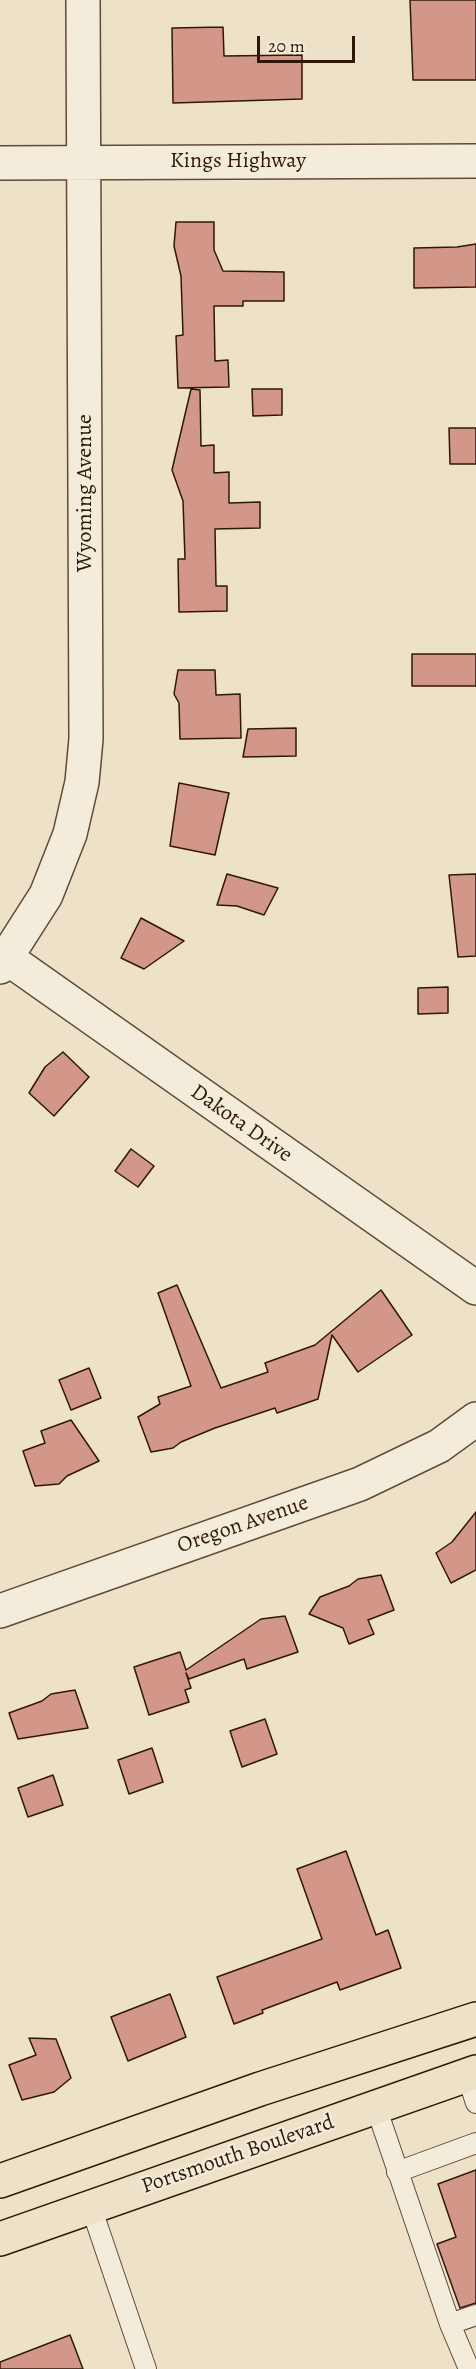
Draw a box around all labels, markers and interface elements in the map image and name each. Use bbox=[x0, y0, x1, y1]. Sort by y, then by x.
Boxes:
scale bar bbox=[260, 24, 358, 62]
text: 20 m bbox=[268, 34, 305, 58]
street label: Kings Highway bbox=[170, 149, 306, 175]
street label: Wyoming Avenue bbox=[73, 414, 99, 572]
street label: Dakota Drive bbox=[185, 1079, 297, 1169]
street label: Oregon Avenue bbox=[174, 1490, 312, 1560]
street label: Portsmouth Boulevard bbox=[138, 2110, 338, 2200]

